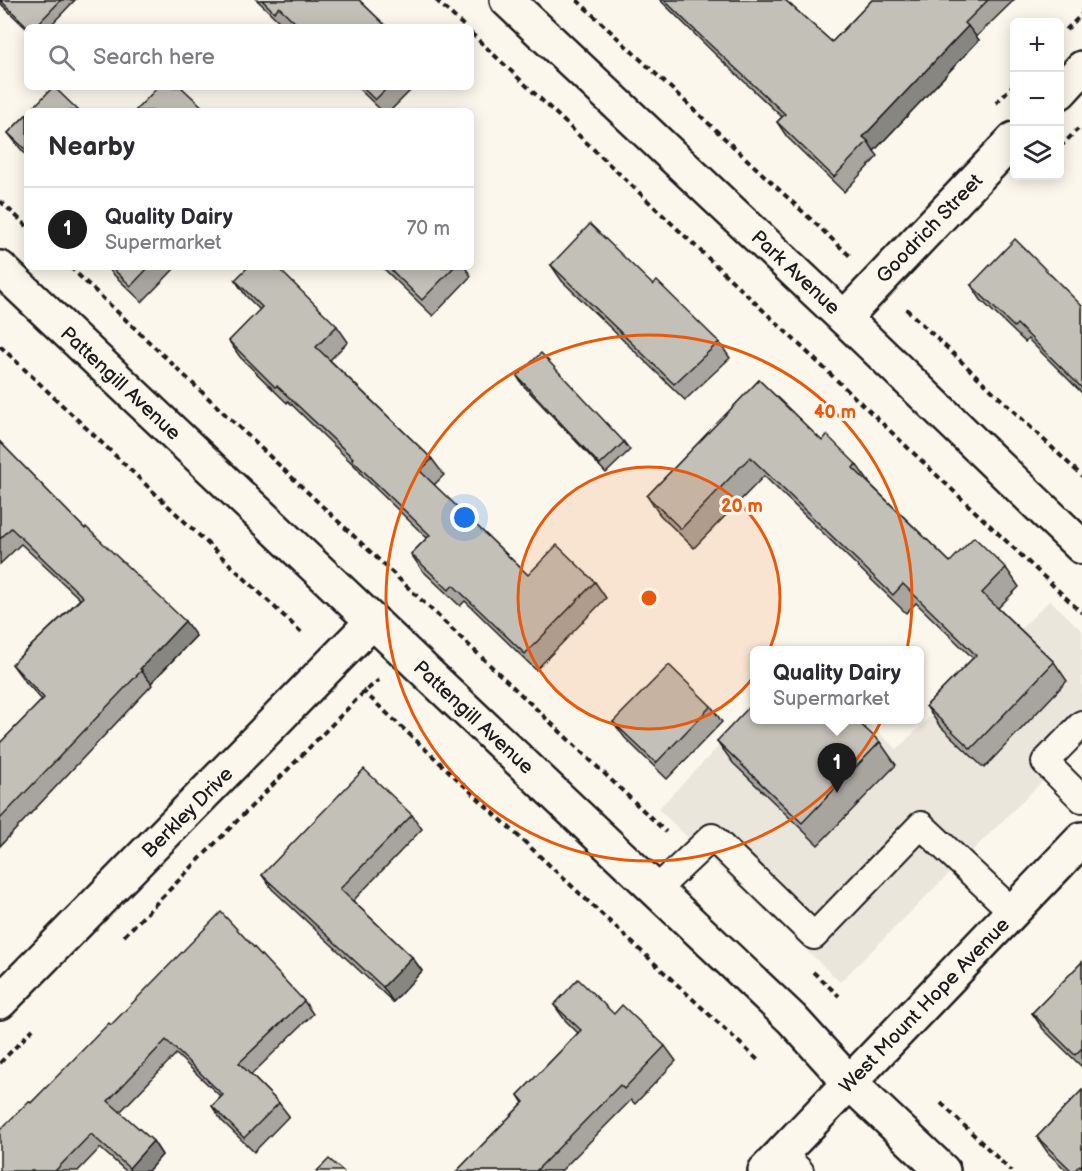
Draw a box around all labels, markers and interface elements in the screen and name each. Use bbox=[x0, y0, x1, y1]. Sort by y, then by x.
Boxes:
map controls bbox=[1010, 18, 1064, 180]
button: + bbox=[1010, 18, 1064, 72]
search box bbox=[24, 24, 474, 90]
icon: search bbox=[45, 41, 78, 74]
text: Search here bbox=[93, 44, 215, 71]
button: − bbox=[1010, 72, 1064, 126]
button: layers bbox=[1010, 126, 1064, 180]
text: Nearby bbox=[48, 132, 135, 163]
street label: Goodrich Street bbox=[872, 169, 988, 288]
text: Quality Dairy bbox=[105, 204, 233, 231]
text: 1 bbox=[63, 217, 72, 241]
text: 70 m bbox=[406, 217, 450, 241]
street label: Park Avenue bbox=[746, 226, 845, 320]
text: Supermarket bbox=[105, 231, 221, 255]
street label: Pattengill Avenue bbox=[55, 322, 185, 446]
text: 40 m bbox=[814, 402, 856, 423]
text: 20 m bbox=[721, 496, 763, 517]
your location bbox=[450, 503, 479, 532]
centre of rings bbox=[639, 588, 659, 608]
popup bbox=[750, 646, 924, 724]
street label: Pattengill Avenue bbox=[408, 656, 538, 780]
text: Quality Dairy bbox=[773, 660, 901, 687]
text: Supermarket bbox=[773, 687, 890, 711]
pin: 1 bbox=[818, 744, 856, 793]
street label: Berkley Drive bbox=[137, 762, 238, 863]
street label: West Mount Hope Avenue bbox=[835, 913, 1015, 1098]

